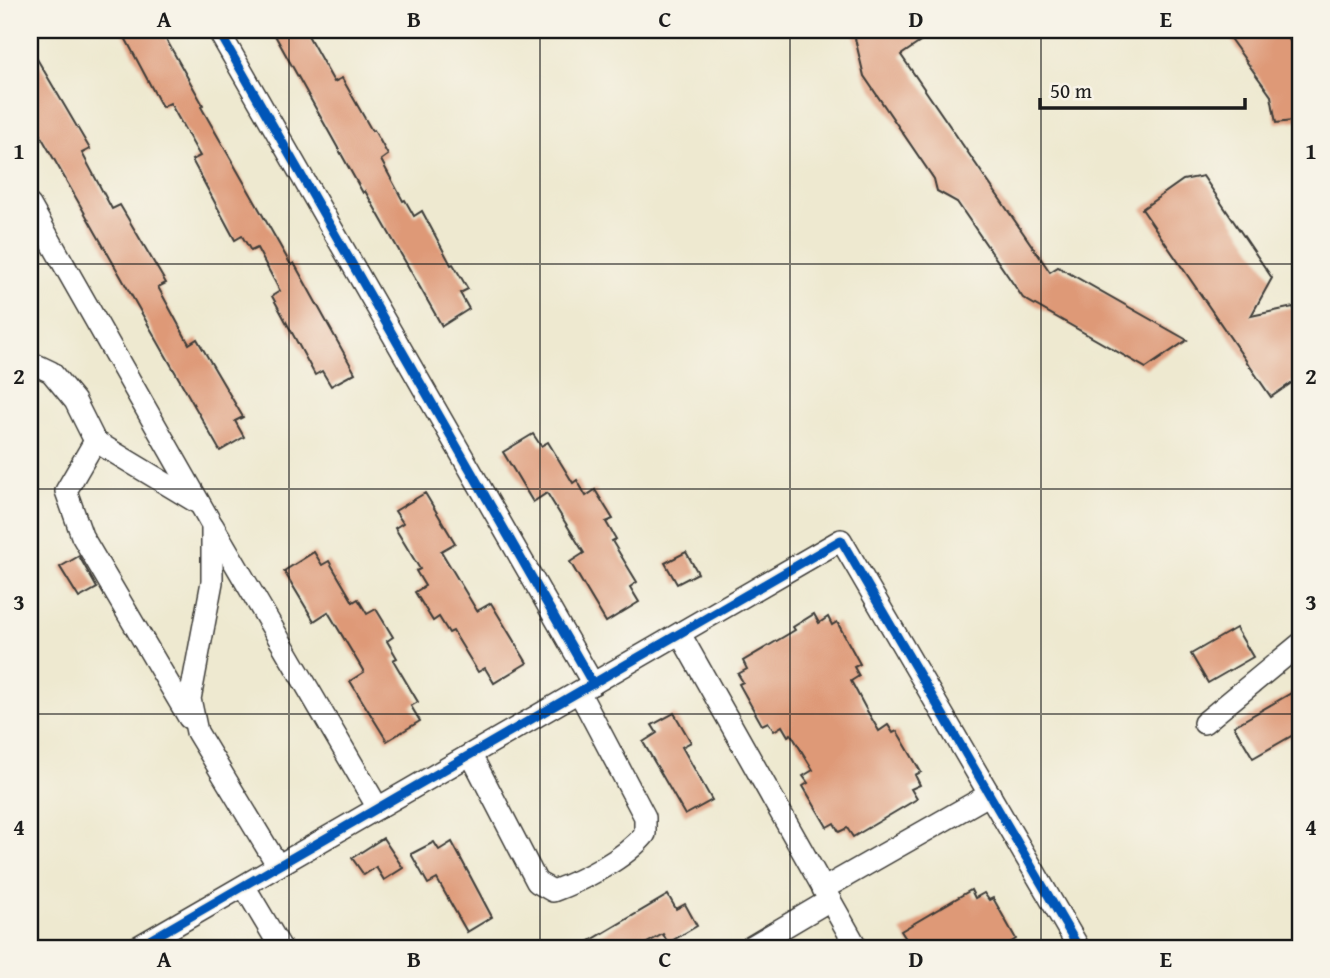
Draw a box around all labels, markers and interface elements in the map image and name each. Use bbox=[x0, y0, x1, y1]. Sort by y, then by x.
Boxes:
text: A bbox=[157, 2, 172, 35]
text: B bbox=[407, 2, 421, 35]
text: C bbox=[658, 2, 672, 35]
text: D bbox=[909, 2, 924, 35]
text: E bbox=[1160, 2, 1172, 35]
scale bar bbox=[1040, 66, 1244, 110]
text: 50 m bbox=[1050, 75, 1092, 106]
text: 1 bbox=[13, 134, 25, 167]
text: 1 bbox=[1305, 134, 1317, 167]
text: 2 bbox=[13, 359, 25, 392]
text: 2 bbox=[1305, 359, 1317, 392]
text: 3 bbox=[13, 585, 25, 618]
text: 3 bbox=[1305, 585, 1317, 618]
text: 4 bbox=[13, 810, 25, 843]
text: 4 bbox=[1305, 810, 1317, 843]
text: A bbox=[157, 942, 172, 975]
text: B bbox=[407, 942, 421, 975]
text: C bbox=[658, 942, 672, 975]
text: D bbox=[909, 942, 924, 975]
text: E bbox=[1160, 942, 1172, 975]

